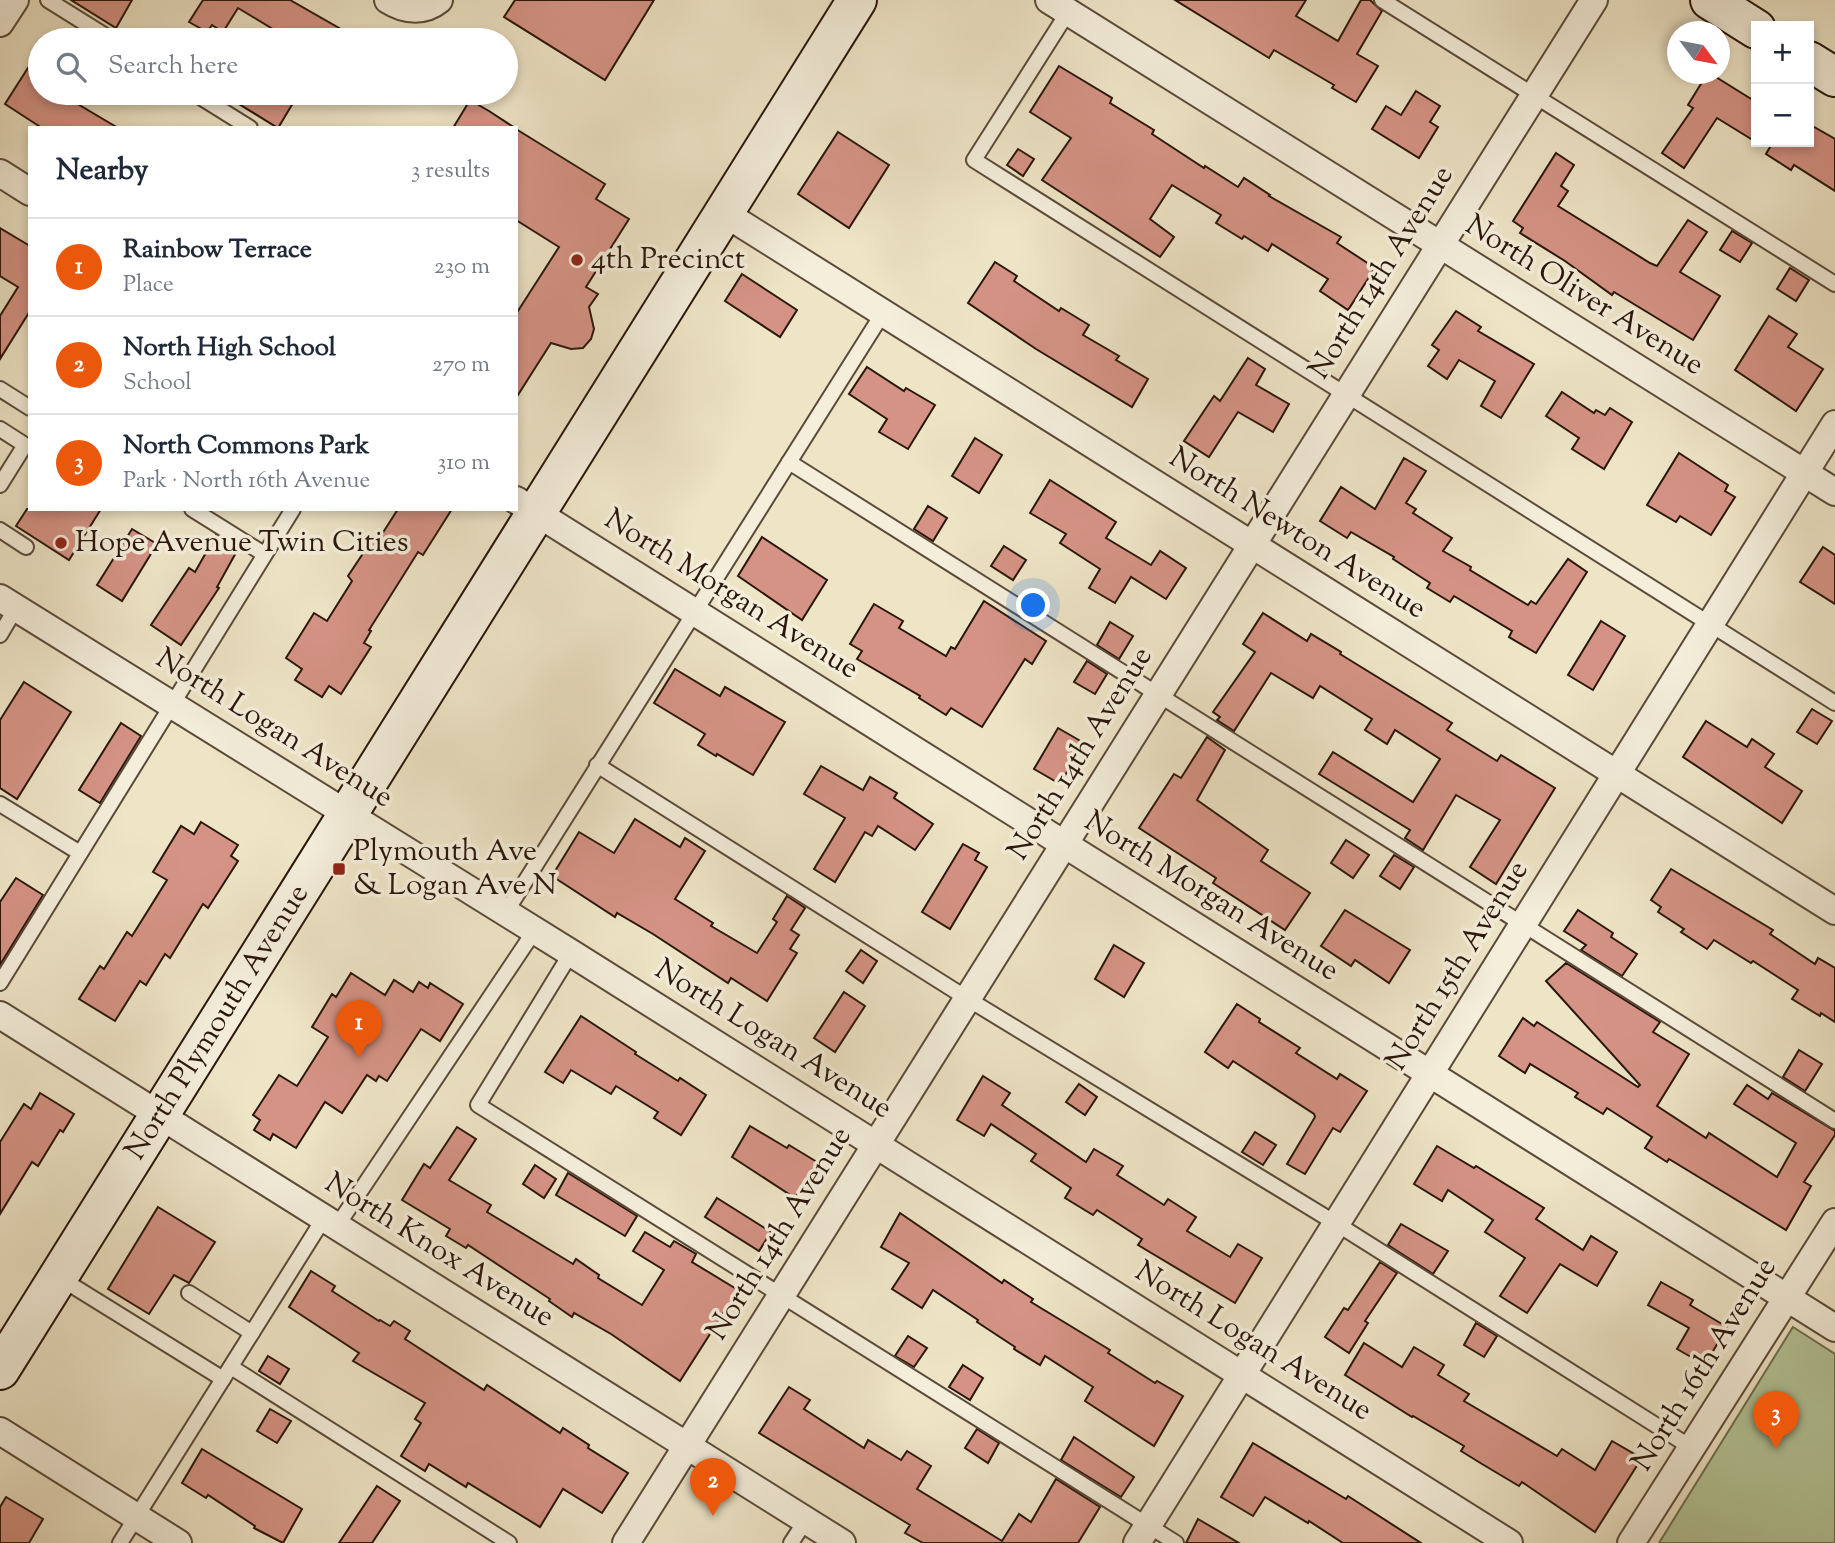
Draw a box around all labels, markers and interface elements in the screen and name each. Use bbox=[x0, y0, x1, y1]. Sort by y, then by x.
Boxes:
north arrow bbox=[1667, 21, 1730, 84]
map controls bbox=[1751, 21, 1814, 147]
button: + bbox=[1751, 21, 1814, 84]
search box bbox=[28, 28, 518, 105]
icon: search bbox=[52, 48, 90, 86]
text: Search here bbox=[108, 48, 238, 85]
button: − bbox=[1751, 84, 1814, 147]
text: Nearby bbox=[56, 150, 148, 193]
text: 3 results bbox=[411, 155, 490, 188]
street label: North 14th Avenue bbox=[1299, 158, 1465, 388]
street label: North Oliver Avenue bbox=[1456, 205, 1712, 387]
text: Rainbow Terrace bbox=[123, 232, 312, 269]
place label: 4th Precinct bbox=[591, 239, 745, 282]
text: 1 bbox=[75, 251, 83, 284]
text: 230 m bbox=[434, 251, 490, 284]
marker: 4th Precinct bbox=[569, 252, 585, 268]
text: Place bbox=[123, 269, 174, 302]
text: North High School bbox=[123, 330, 336, 367]
text: 2 bbox=[74, 349, 84, 382]
text: 270 m bbox=[432, 349, 490, 382]
text: School bbox=[123, 367, 192, 400]
text: North Commons Park bbox=[123, 428, 369, 465]
street label: North Newton Avenue bbox=[1160, 437, 1434, 631]
text: 3 bbox=[74, 447, 84, 480]
text: 310 m bbox=[437, 447, 490, 480]
text: Park · North 16th Avenue bbox=[123, 465, 370, 498]
street label: North Morgan Avenue bbox=[595, 499, 867, 691]
place label: Hope Avenue Twin Cities bbox=[75, 522, 409, 565]
marker: Hope Avenue Twin Cities bbox=[53, 535, 69, 551]
your location bbox=[1016, 588, 1050, 622]
street label: North Logan Avenue bbox=[147, 638, 401, 820]
street label: North 14th Avenue bbox=[998, 639, 1164, 869]
street label: North Morgan Avenue bbox=[1075, 801, 1347, 993]
place label: Plymouth Ave & Logan Ave N bbox=[353, 831, 557, 908]
street label: North 15th Avenue bbox=[1376, 853, 1540, 1079]
marker: Plymouth Ave & Logan Ave N bbox=[331, 861, 347, 877]
street label: North Plymouth Avenue bbox=[115, 876, 320, 1169]
street label: North Logan Avenue bbox=[646, 949, 900, 1131]
pin: 1 bbox=[336, 1000, 382, 1058]
street label: North 14th Avenue bbox=[697, 1119, 863, 1349]
street label: North Knox Avenue bbox=[316, 1163, 562, 1339]
street label: North 16th Avenue bbox=[1622, 1250, 1788, 1480]
street label: North Logan Avenue bbox=[1126, 1251, 1380, 1433]
pin: 3 bbox=[1753, 1391, 1799, 1449]
pin: 2 bbox=[690, 1458, 736, 1516]

